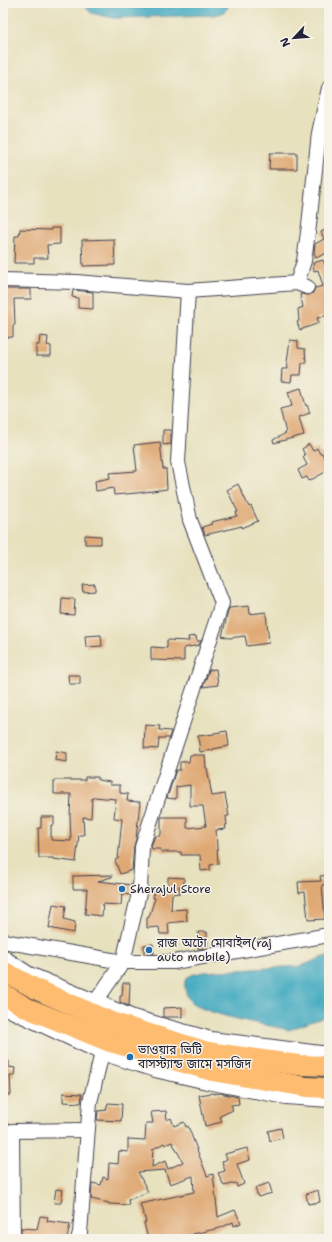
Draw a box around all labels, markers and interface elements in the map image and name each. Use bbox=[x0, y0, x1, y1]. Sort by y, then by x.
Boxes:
north arrow bbox=[274, 18, 314, 58]
text: N bbox=[277, 35, 294, 49]
place label: Sherajul Store bbox=[130, 881, 211, 897]
marker: Sherajul Store bbox=[117, 884, 127, 894]
place label: রাজ অটো মোবাইল(raj auto mobile) bbox=[156, 935, 272, 965]
marker: রাজ অটো মোবাইল(raj auto mobile) bbox=[144, 945, 154, 955]
place label: ভাওয়ার ভিটি বাসস্ট্যান্ড জামে মসজিদ bbox=[137, 1042, 251, 1072]
marker: ভাওয়ার ভিটি বাসস্ট্যান্ড জামে মসজিদ bbox=[125, 1052, 135, 1062]

